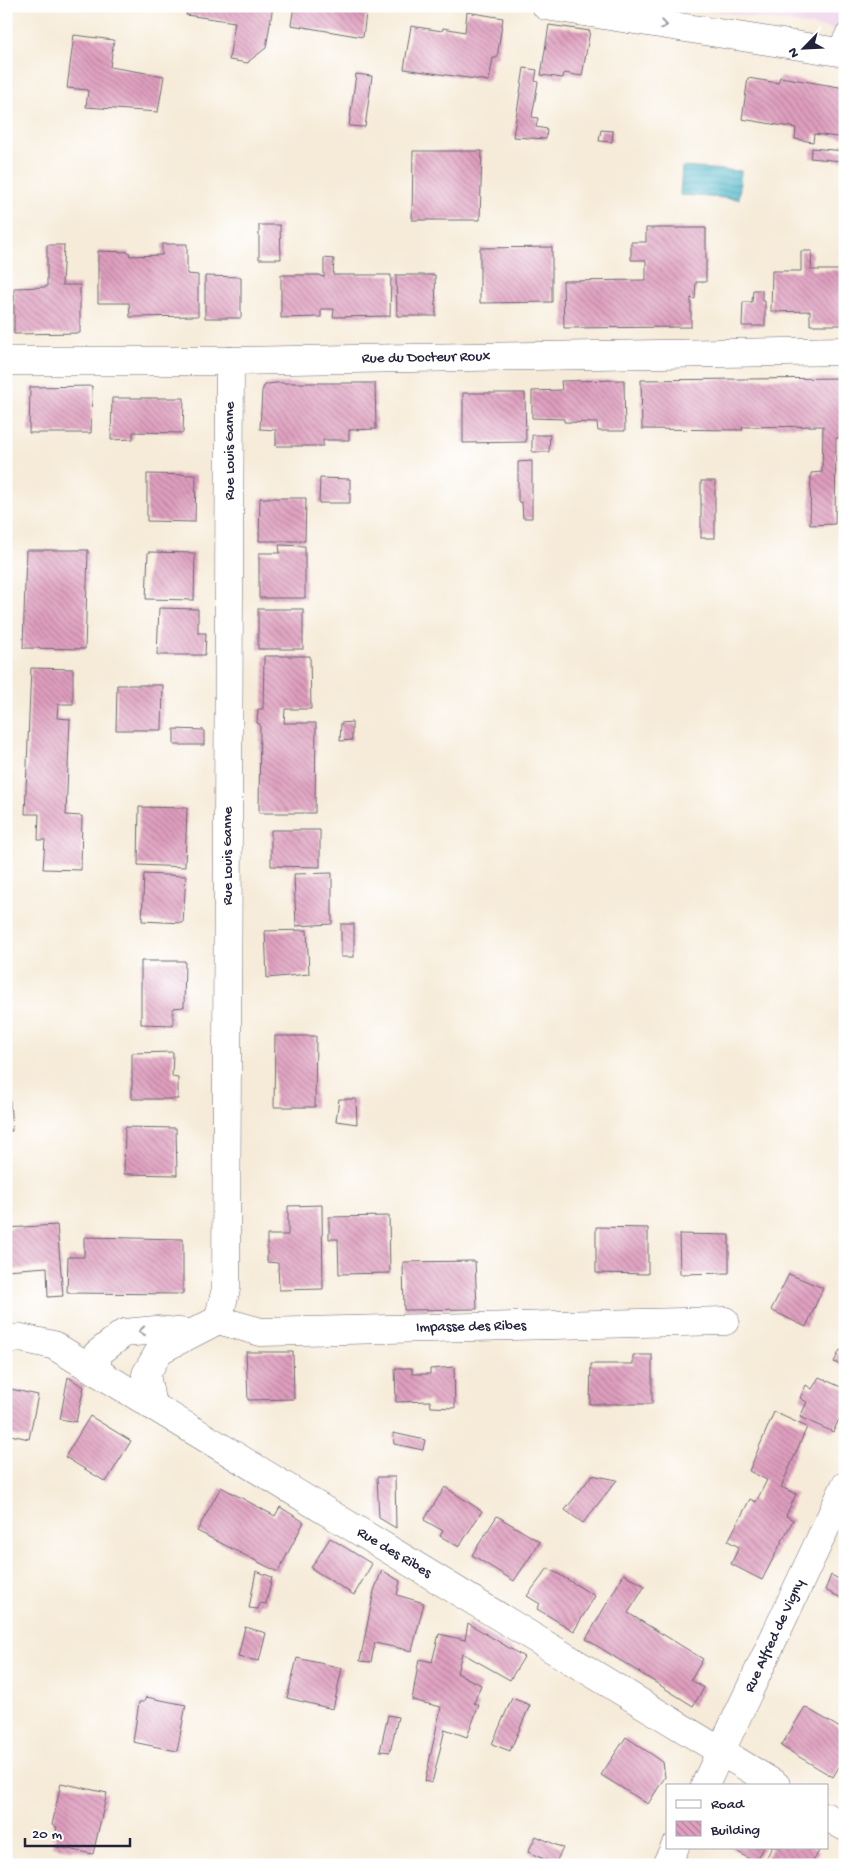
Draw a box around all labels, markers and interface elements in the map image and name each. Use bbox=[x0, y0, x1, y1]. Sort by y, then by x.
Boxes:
one-way arrow bbox=[659, 19, 668, 29]
north arrow bbox=[778, 22, 828, 72]
text: N bbox=[785, 45, 804, 60]
street label: Rue du Docteur Roux bbox=[362, 348, 491, 368]
street label: Rue Louis Ganne bbox=[221, 401, 239, 500]
street label: Rue Louis Ganne bbox=[219, 806, 237, 905]
street label: Impasse des Ribes bbox=[416, 1317, 527, 1337]
one-way arrow bbox=[138, 1326, 146, 1337]
street label: Rue des Ribes bbox=[353, 1524, 435, 1583]
street label: Rue Alfred de Vigny bbox=[741, 1576, 809, 1696]
legend bbox=[666, 1784, 828, 1848]
text: Road bbox=[711, 1796, 745, 1814]
scale bar bbox=[25, 1816, 130, 1848]
text: Building bbox=[710, 1822, 760, 1840]
text: 20 m bbox=[32, 1826, 62, 1844]

